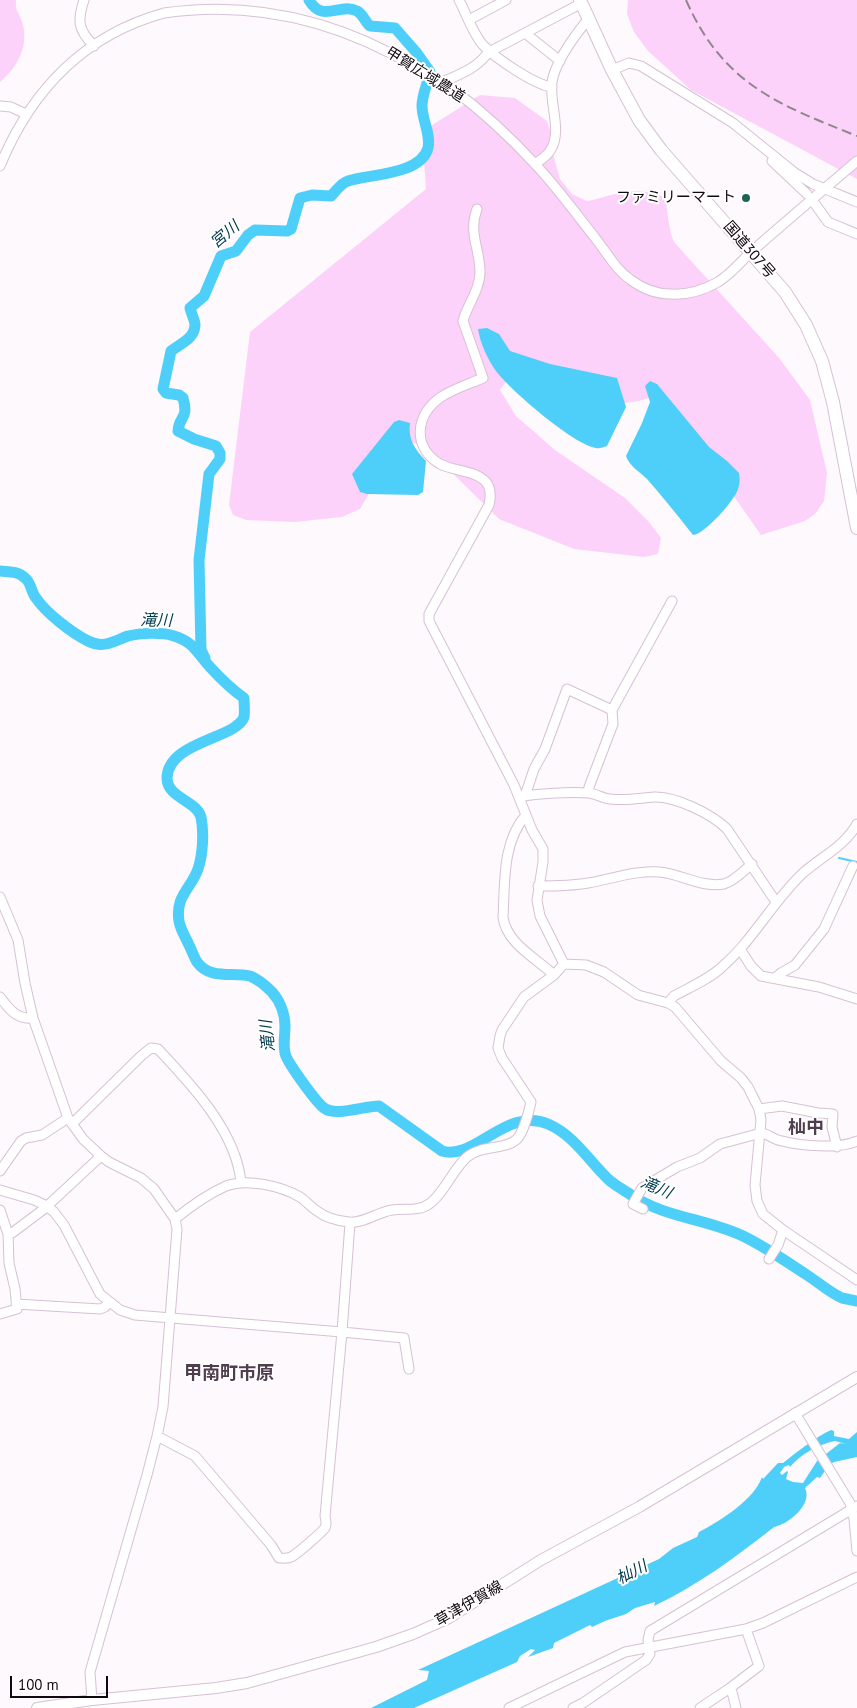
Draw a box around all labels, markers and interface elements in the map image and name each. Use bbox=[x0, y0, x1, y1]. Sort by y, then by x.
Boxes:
street label: 甲賀広域農道 bbox=[382, 44, 468, 106]
place label: ファミリーマート bbox=[616, 189, 736, 207]
marker: ファミリーマート bbox=[740, 192, 752, 204]
water label: 宮川 bbox=[207, 217, 243, 253]
street label: 国道307号 bbox=[719, 218, 779, 282]
water label: 滝川 bbox=[140, 611, 172, 631]
water label: 滝川 bbox=[257, 1019, 279, 1053]
district label: 杣中 bbox=[788, 1117, 824, 1139]
water label: 滝川 bbox=[638, 1173, 674, 1203]
district label: 甲南町市原 bbox=[184, 1363, 274, 1385]
water label: 杣川 bbox=[613, 1557, 651, 1589]
street label: 草津伊賀線 bbox=[432, 1577, 506, 1631]
scale bar bbox=[12, 1666, 110, 1698]
text: 100 m bbox=[18, 1675, 59, 1694]

